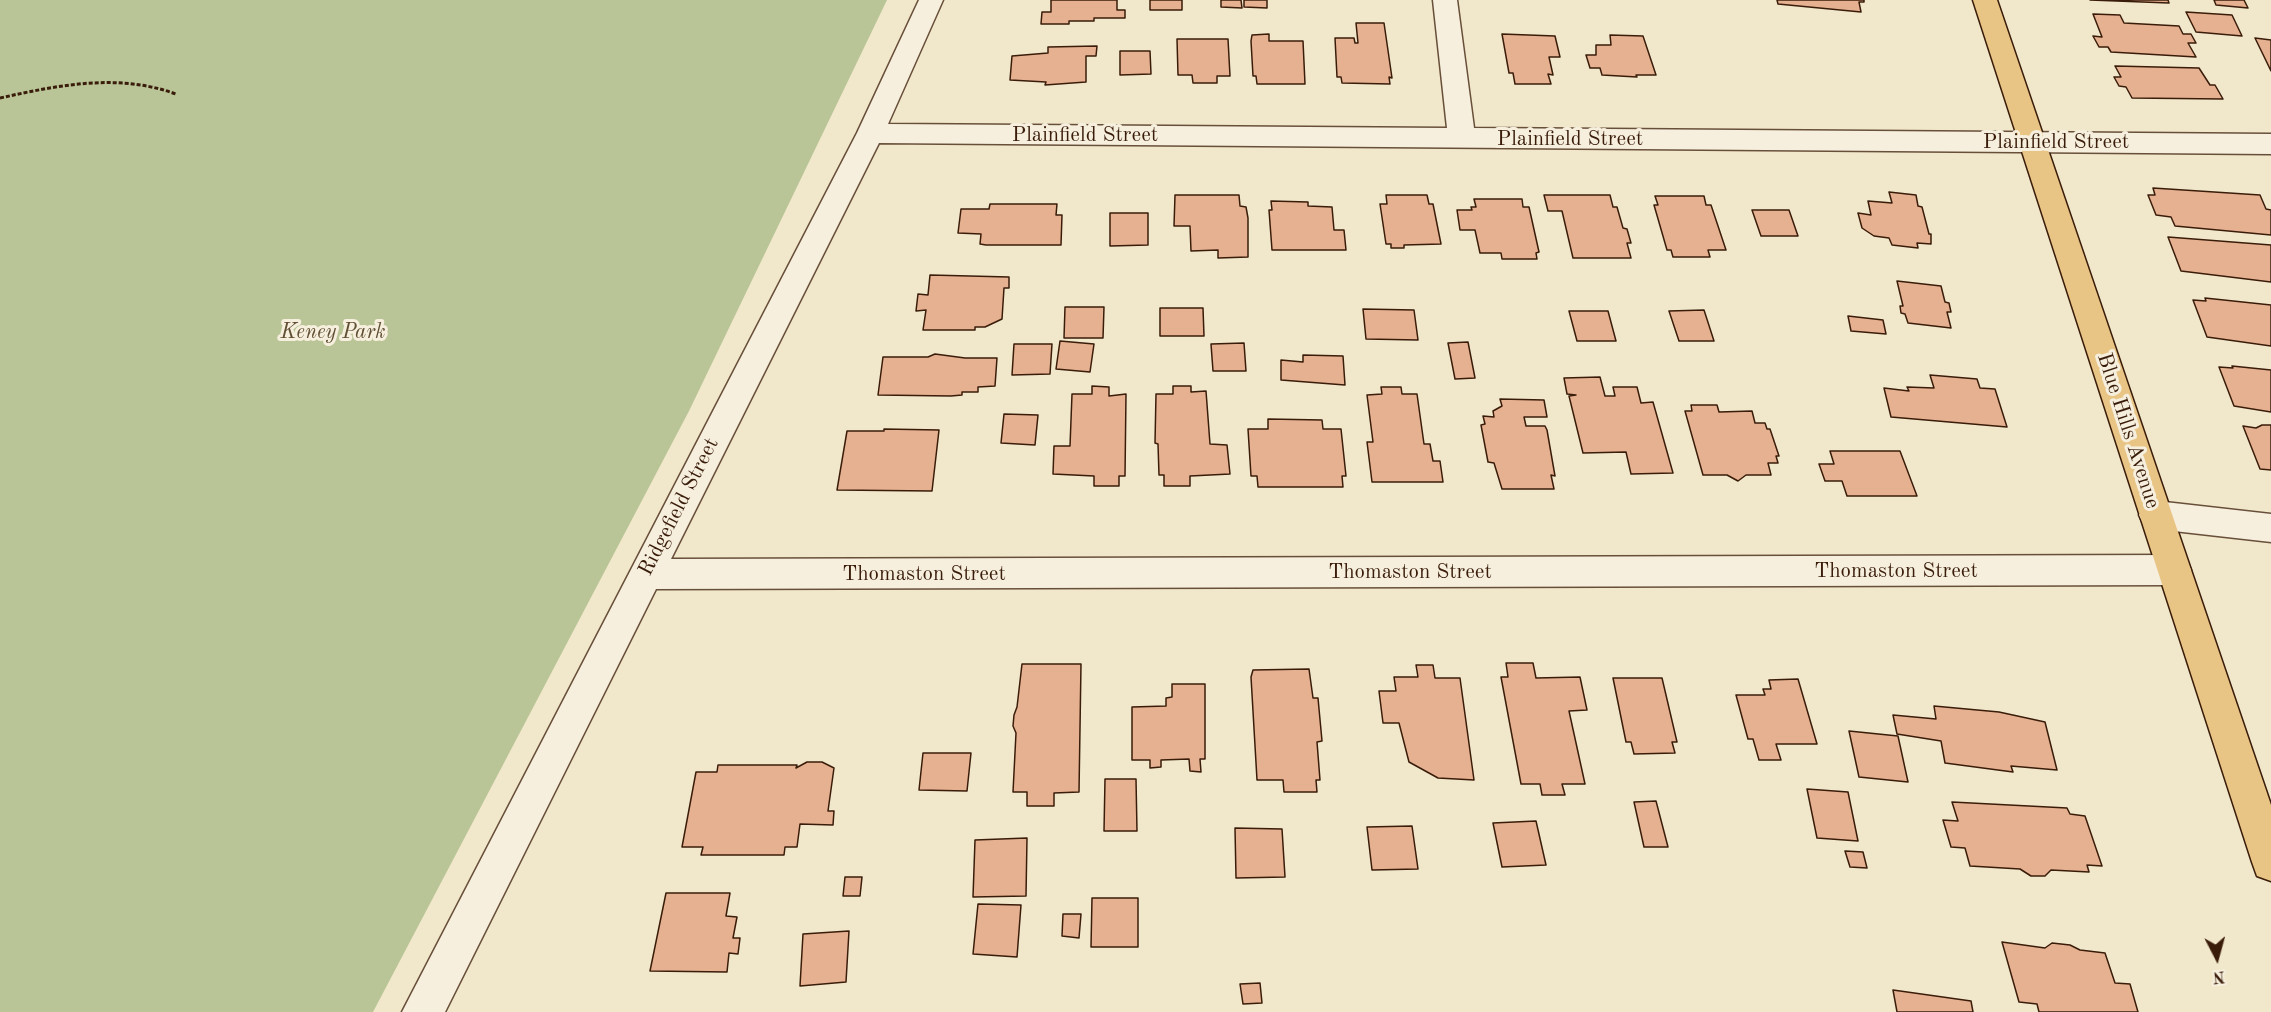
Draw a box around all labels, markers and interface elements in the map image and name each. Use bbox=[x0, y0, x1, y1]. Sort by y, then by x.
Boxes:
street label: Plainfield Street bbox=[1012, 122, 1158, 148]
street label: Plainfield Street bbox=[1497, 126, 1643, 152]
street label: Plainfield Street bbox=[1983, 129, 2129, 155]
park label: Keney Park bbox=[280, 319, 386, 345]
street label: Blue Hills Avenue bbox=[2091, 350, 2165, 512]
street label: Ridgefield Street bbox=[633, 434, 725, 580]
street label: Thomaston Street bbox=[1814, 558, 1978, 584]
street label: Thomaston Street bbox=[1328, 559, 1492, 585]
street label: Thomaston Street bbox=[842, 561, 1006, 587]
north arrow bbox=[2187, 928, 2247, 988]
text: N bbox=[2212, 967, 2226, 984]

